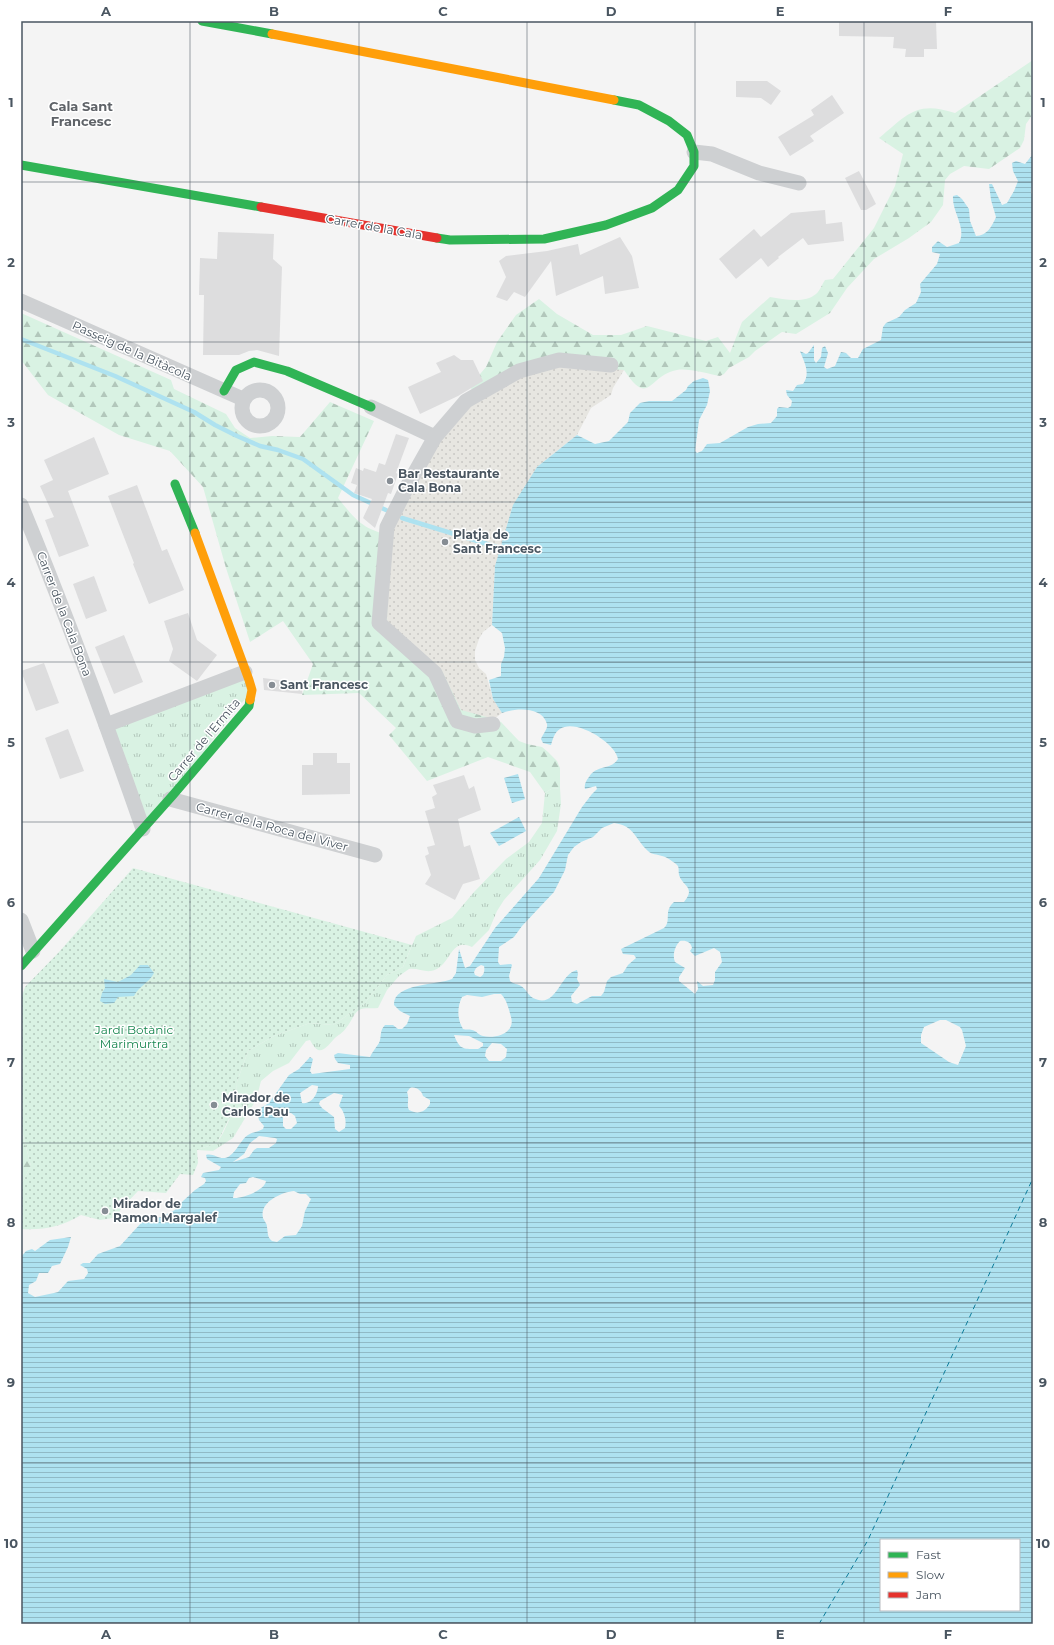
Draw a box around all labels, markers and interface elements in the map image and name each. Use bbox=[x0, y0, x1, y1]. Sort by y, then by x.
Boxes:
text: A bbox=[100, 3, 112, 19]
text: B bbox=[269, 3, 279, 19]
text: C bbox=[438, 3, 448, 19]
text: D bbox=[606, 3, 617, 19]
text: E bbox=[776, 3, 785, 19]
text: F bbox=[944, 3, 952, 19]
text: 1 bbox=[8, 94, 14, 110]
text: 1 bbox=[1040, 94, 1046, 110]
district label: Cala Sant Francesc bbox=[49, 98, 113, 129]
street label: Carrer de la Cala bbox=[325, 211, 424, 242]
text: 2 bbox=[7, 254, 15, 270]
text: 2 bbox=[1039, 254, 1047, 270]
street label: Passeig de la Bitàcola bbox=[70, 317, 194, 384]
text: 3 bbox=[6, 414, 15, 430]
text: 3 bbox=[1038, 414, 1047, 430]
place label: Bar Restaurante Cala Bona bbox=[398, 466, 500, 495]
marker: Bar Restaurante Cala Bona bbox=[385, 476, 395, 486]
place label: Platja de Sant Francesc bbox=[453, 527, 541, 556]
marker: Platja de Sant Francesc bbox=[440, 537, 450, 547]
street label: Carrer de la Cala Bona bbox=[34, 549, 95, 678]
text: 4 bbox=[7, 574, 16, 590]
text: 4 bbox=[1039, 574, 1048, 590]
place label: Sant Francesc bbox=[280, 677, 368, 692]
marker: Sant Francesc bbox=[267, 680, 277, 690]
street label: Carrer de l'Ermita bbox=[164, 695, 243, 785]
text: 5 bbox=[7, 734, 15, 750]
text: 5 bbox=[1039, 734, 1047, 750]
street label: Carrer de la Roca del Viver bbox=[194, 799, 350, 854]
text: 6 bbox=[7, 894, 16, 910]
text: 6 bbox=[1039, 894, 1048, 910]
park label: Jardí Botànic Marimurtra bbox=[94, 1022, 174, 1051]
text: 7 bbox=[7, 1054, 15, 1070]
text: 7 bbox=[1039, 1054, 1047, 1070]
place label: Mirador de Carlos Pau bbox=[222, 1090, 290, 1119]
marker: Mirador de Carlos Pau bbox=[209, 1100, 219, 1110]
place label: Mirador de Ramon Margalef bbox=[113, 1196, 218, 1225]
marker: Mirador de Ramon Margalef bbox=[100, 1206, 110, 1216]
text: 8 bbox=[7, 1214, 16, 1230]
text: 8 bbox=[1039, 1214, 1048, 1230]
text: 9 bbox=[7, 1374, 15, 1390]
text: 9 bbox=[1039, 1374, 1047, 1390]
text: 10 bbox=[4, 1535, 18, 1551]
text: 10 bbox=[1036, 1535, 1050, 1551]
legend bbox=[880, 1539, 1020, 1611]
text: Fast bbox=[916, 1547, 941, 1562]
text: Slow bbox=[916, 1567, 945, 1582]
text: Jam bbox=[915, 1587, 942, 1602]
text: A bbox=[100, 1626, 112, 1642]
text: B bbox=[269, 1626, 279, 1642]
text: C bbox=[438, 1626, 448, 1642]
text: D bbox=[606, 1626, 617, 1642]
text: E bbox=[776, 1626, 785, 1642]
text: F bbox=[944, 1626, 952, 1642]

